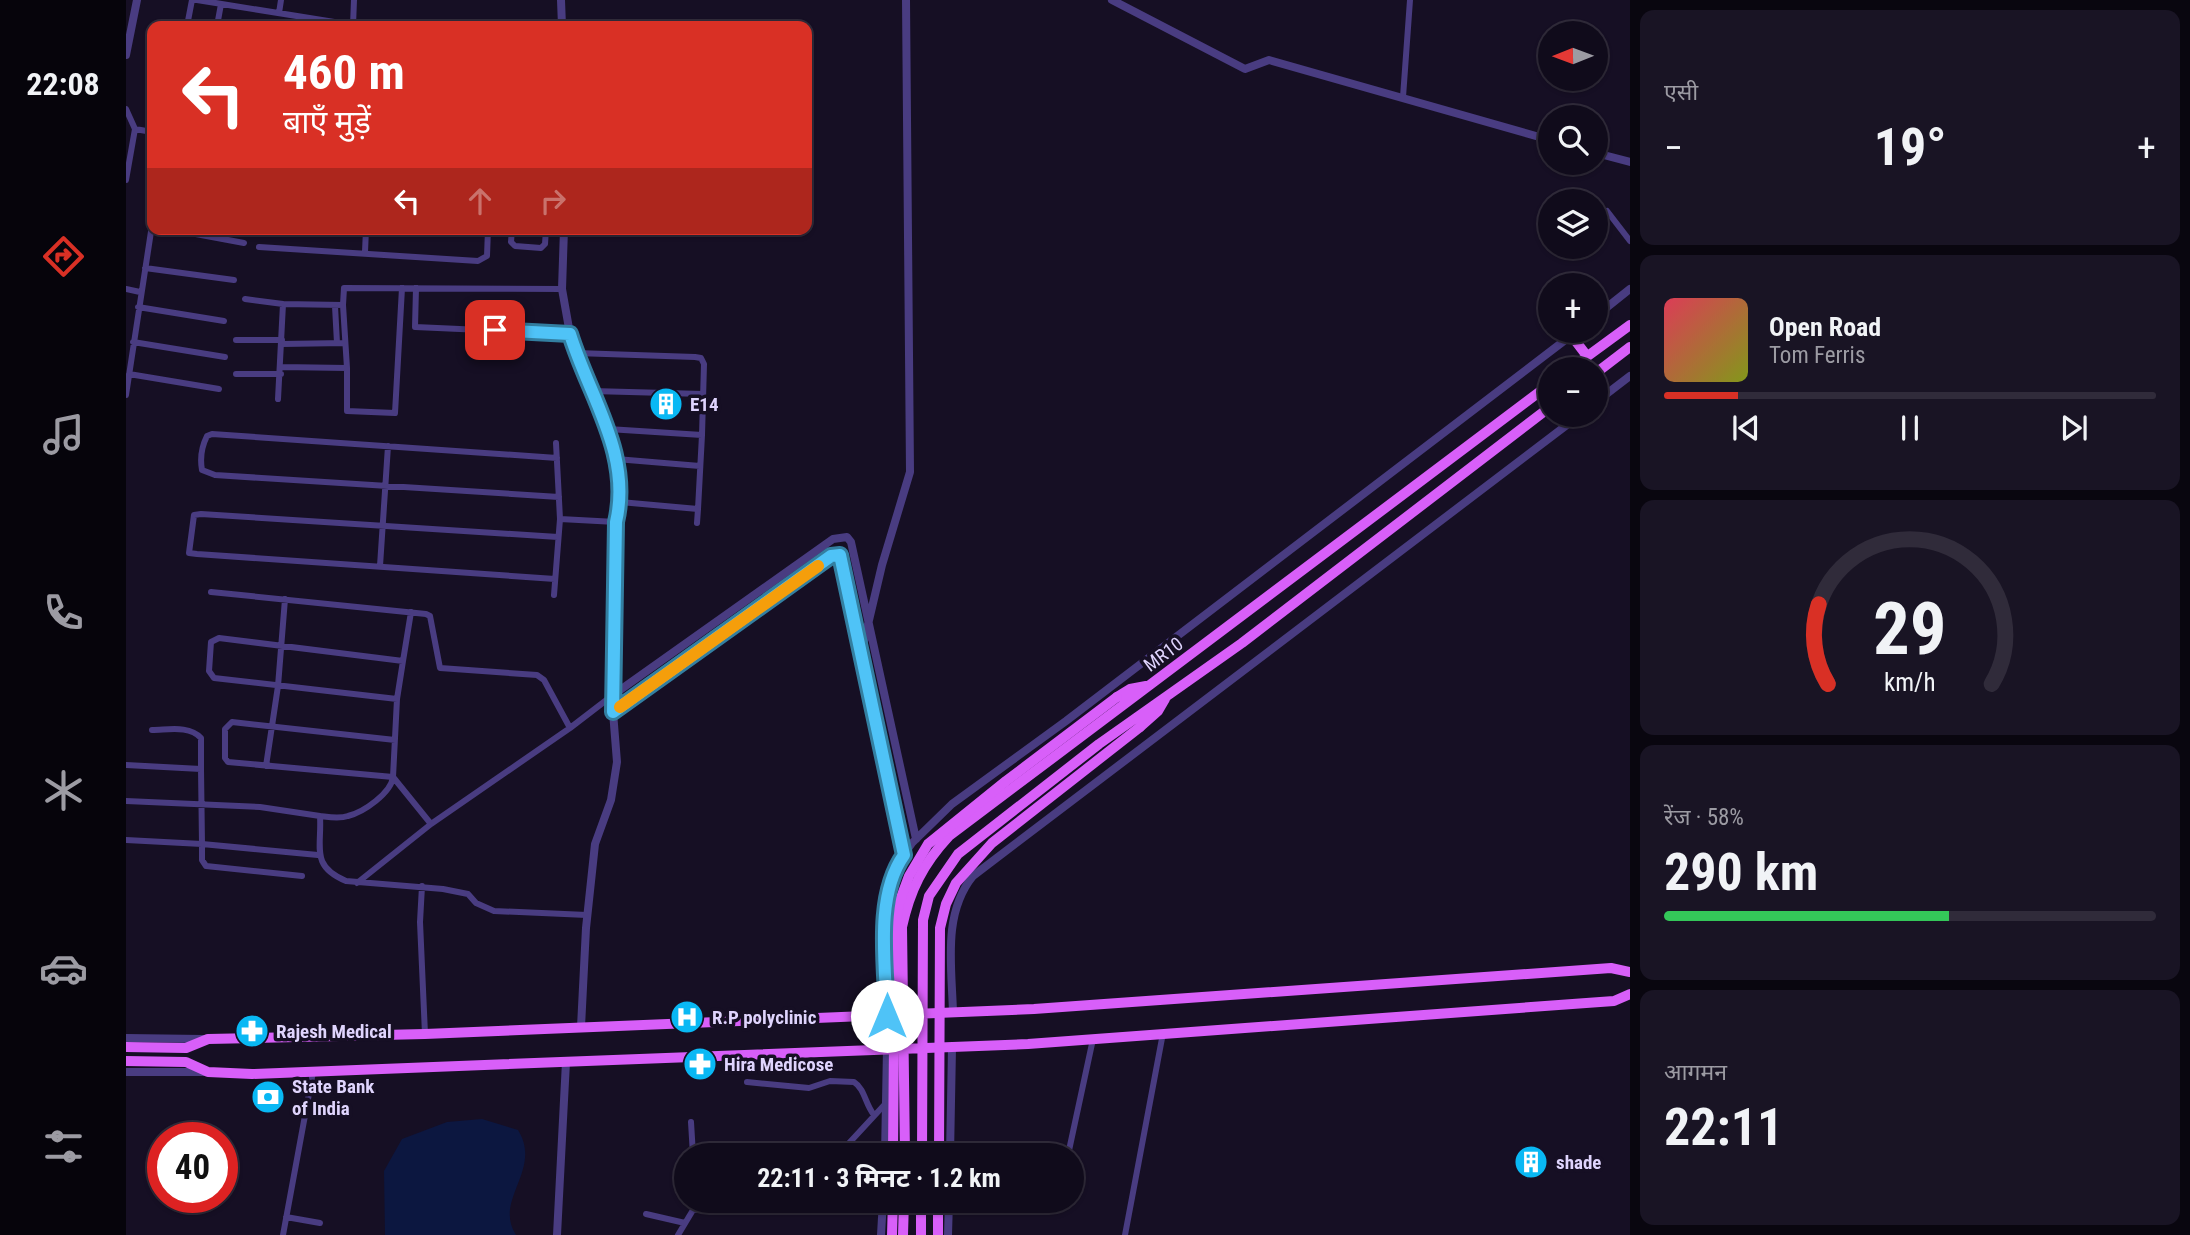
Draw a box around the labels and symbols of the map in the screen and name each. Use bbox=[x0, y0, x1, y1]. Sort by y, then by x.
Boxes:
north arrow bbox=[1538, 21, 1608, 91]
pin bbox=[465, 300, 525, 360]
building icon: E14 bbox=[647, 385, 685, 423]
place label: E14 bbox=[690, 393, 719, 416]
street label: MR10 bbox=[1139, 632, 1187, 677]
position arrow bbox=[850, 979, 924, 1053]
hospital icon: R.P polyclinic bbox=[668, 998, 706, 1036]
place label: R.P polyclinic bbox=[712, 1006, 817, 1029]
pharmacy icon: Rajesh Medical bbox=[233, 1012, 271, 1050]
place label: Rajesh Medical bbox=[276, 1020, 392, 1043]
pharmacy icon: Hira Medicose bbox=[681, 1045, 719, 1083]
place label: Hira Medicose bbox=[724, 1053, 833, 1076]
place label: State Bank of India bbox=[292, 1075, 375, 1120]
bank icon: State Bank of India bbox=[249, 1078, 287, 1116]
speed limit sign: 40 bbox=[147, 1122, 238, 1213]
building icon: shade bbox=[1512, 1143, 1550, 1181]
place label: shade bbox=[1556, 1151, 1601, 1174]

